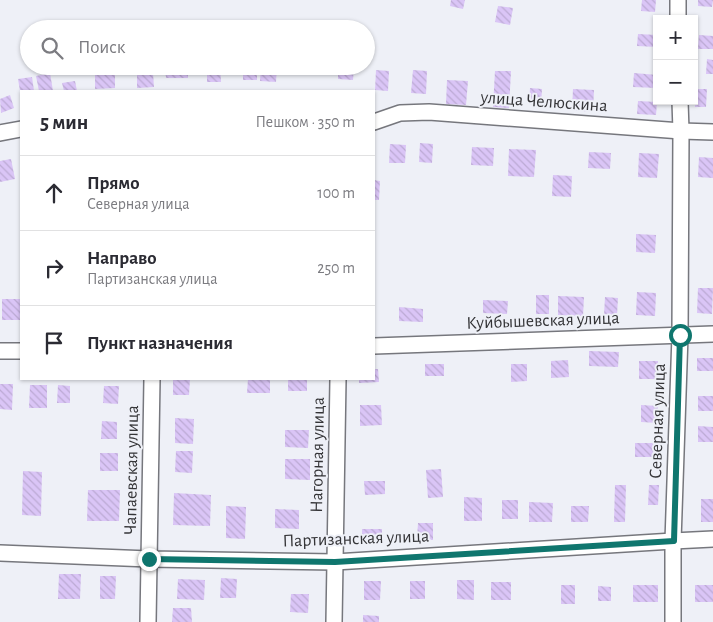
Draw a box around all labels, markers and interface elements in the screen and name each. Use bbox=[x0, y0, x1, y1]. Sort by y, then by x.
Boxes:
map controls bbox=[653, 15, 698, 105]
button: + bbox=[653, 15, 698, 60]
search box bbox=[20, 20, 375, 75]
icon: search bbox=[38, 34, 66, 62]
text: Поиск bbox=[78, 38, 125, 57]
button: − bbox=[653, 60, 698, 105]
street label: улица Челюскина bbox=[479, 89, 608, 115]
text: 5 мин bbox=[40, 112, 88, 133]
text: Пешком · 350 m bbox=[256, 114, 355, 130]
text: Прямо bbox=[87, 174, 140, 193]
icon: ahead bbox=[40, 179, 68, 207]
text: 100 m bbox=[317, 185, 355, 201]
text: Северная улица bbox=[87, 196, 190, 212]
text: Направо bbox=[87, 249, 157, 268]
icon: right bbox=[40, 254, 68, 282]
text: 250 m bbox=[317, 260, 355, 276]
text: Партизанская улица bbox=[87, 271, 218, 287]
street label: Куйбышевская улица bbox=[466, 308, 620, 333]
route start bbox=[669, 324, 692, 347]
icon: arrive bbox=[40, 329, 68, 357]
text: Пункт назначения bbox=[87, 334, 233, 353]
street label: Северная улица bbox=[647, 363, 669, 479]
street label: Нагорная улица bbox=[308, 397, 328, 513]
street label: Чапаевская улица bbox=[122, 405, 142, 535]
street label: Партизанская улица bbox=[282, 527, 430, 551]
route end bbox=[138, 548, 161, 571]

